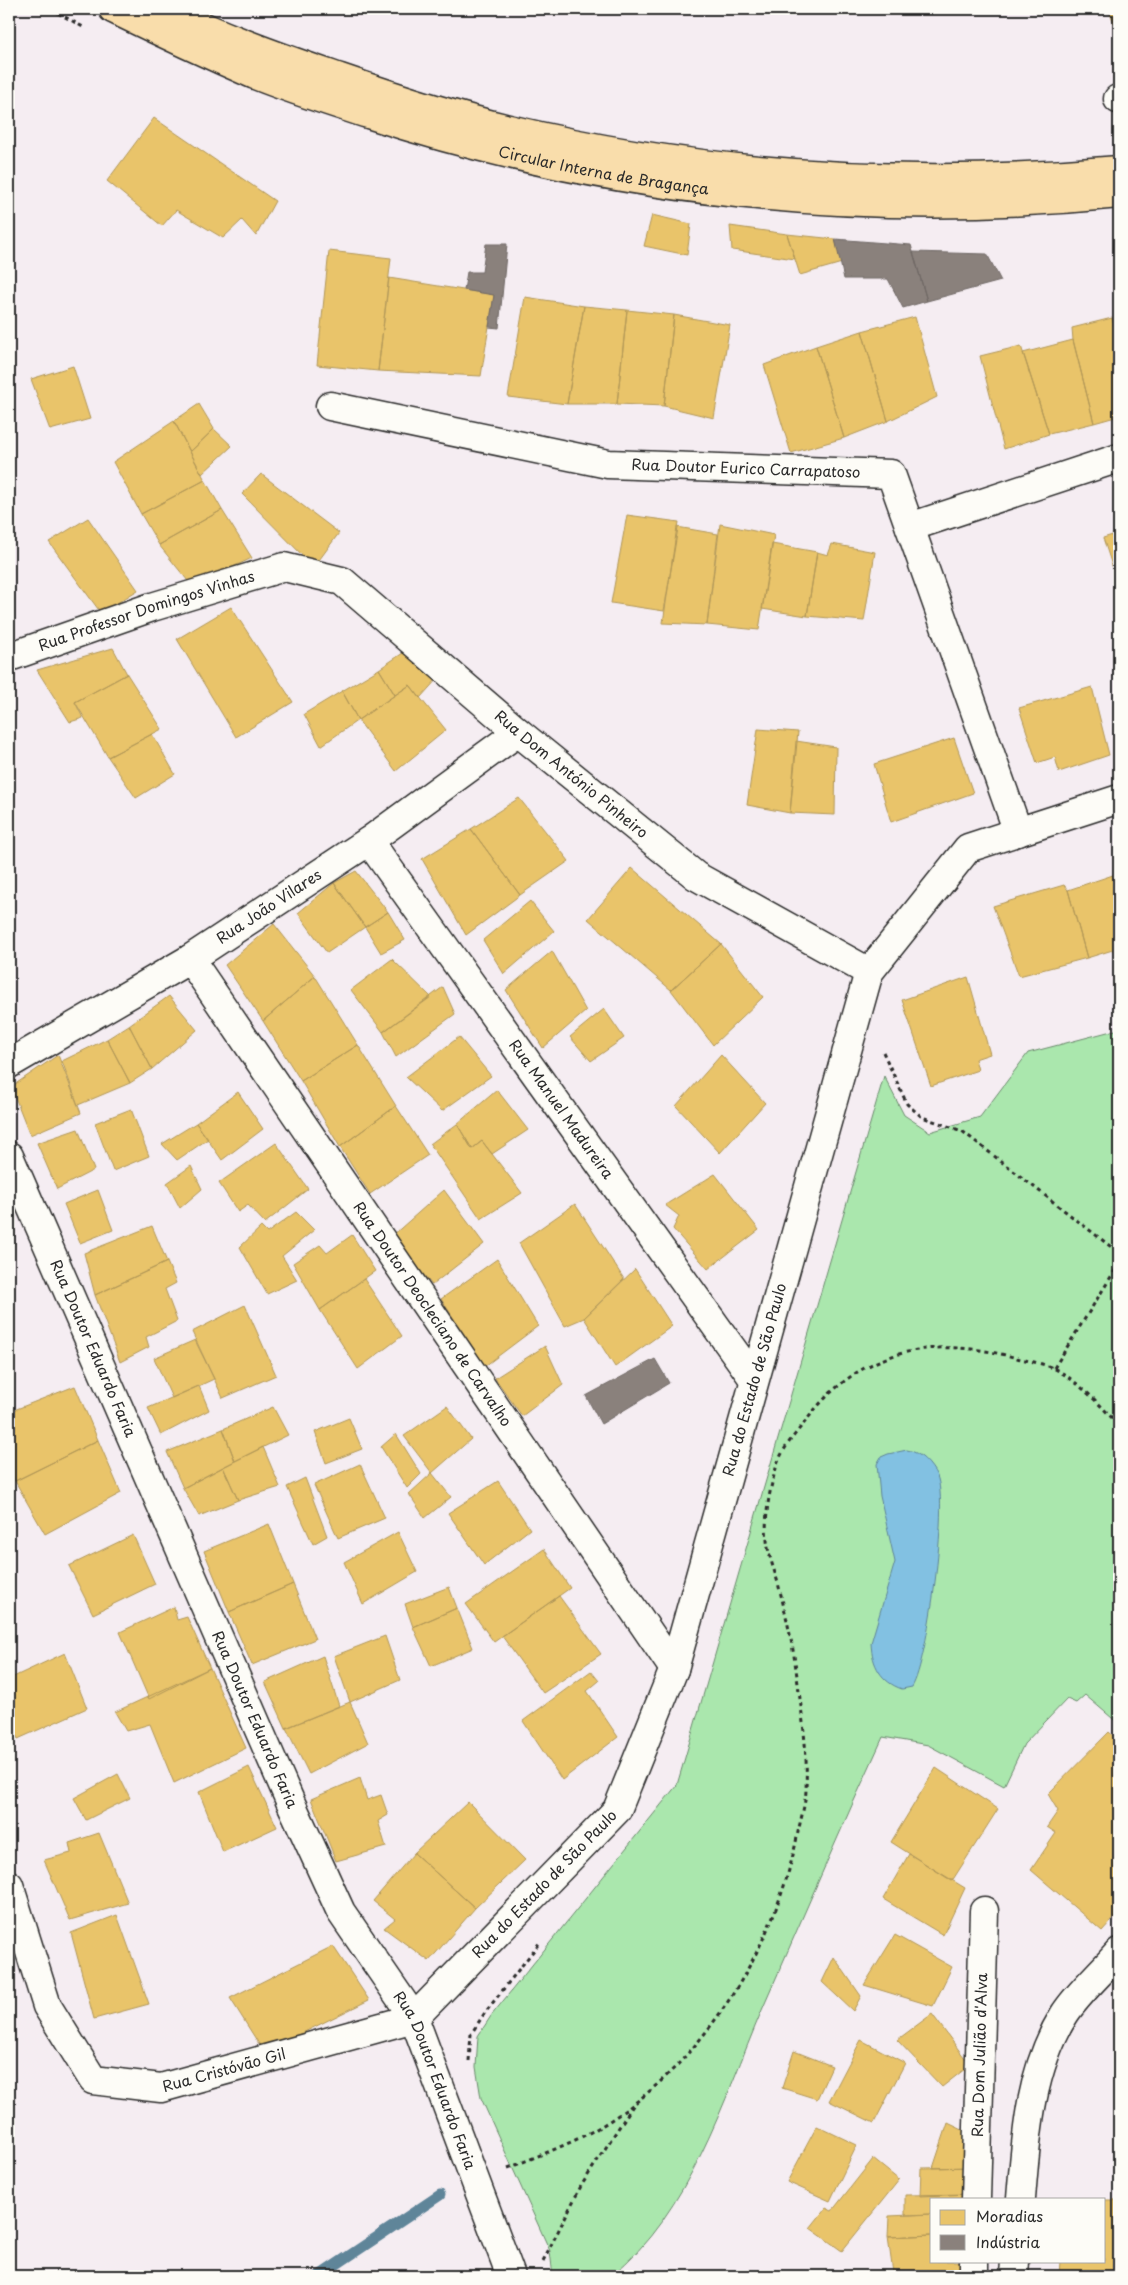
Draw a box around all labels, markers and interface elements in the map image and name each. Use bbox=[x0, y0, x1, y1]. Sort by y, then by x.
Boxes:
street label: Circular Interna de Bragança bbox=[496, 139, 711, 200]
street label: Rua Doutor Eurico Carrapatoso bbox=[631, 452, 861, 483]
street label: Rua Professor Domingos Vinhas bbox=[35, 564, 257, 656]
street label: Rua Dom António Pinheiro bbox=[490, 704, 654, 843]
street label: Rua João Vilares bbox=[211, 862, 326, 949]
street label: Rua Manuel Madureira bbox=[504, 1034, 620, 1184]
street label: Rua Doutor Deocleciano de Carvalho bbox=[349, 1196, 518, 1431]
street label: Rua Doutor Eduardo Faria bbox=[46, 1256, 143, 1441]
street label: Rua do Estado de São Paulo bbox=[716, 1280, 791, 1479]
street label: Rua Doutor Eduardo Faria bbox=[207, 1627, 305, 1812]
street label: Rua do Estado de São Paulo bbox=[466, 1804, 621, 1962]
street label: Rua Dom Julião d'Alva bbox=[965, 1972, 992, 2137]
street label: Rua Doutor Eduardo Faria bbox=[389, 1986, 483, 2173]
street label: Rua Cristóvão Gil bbox=[160, 2041, 288, 2097]
legend bbox=[930, 2198, 1106, 2262]
text: Moradias bbox=[976, 2204, 1043, 2227]
text: Indústria bbox=[976, 2230, 1040, 2253]

